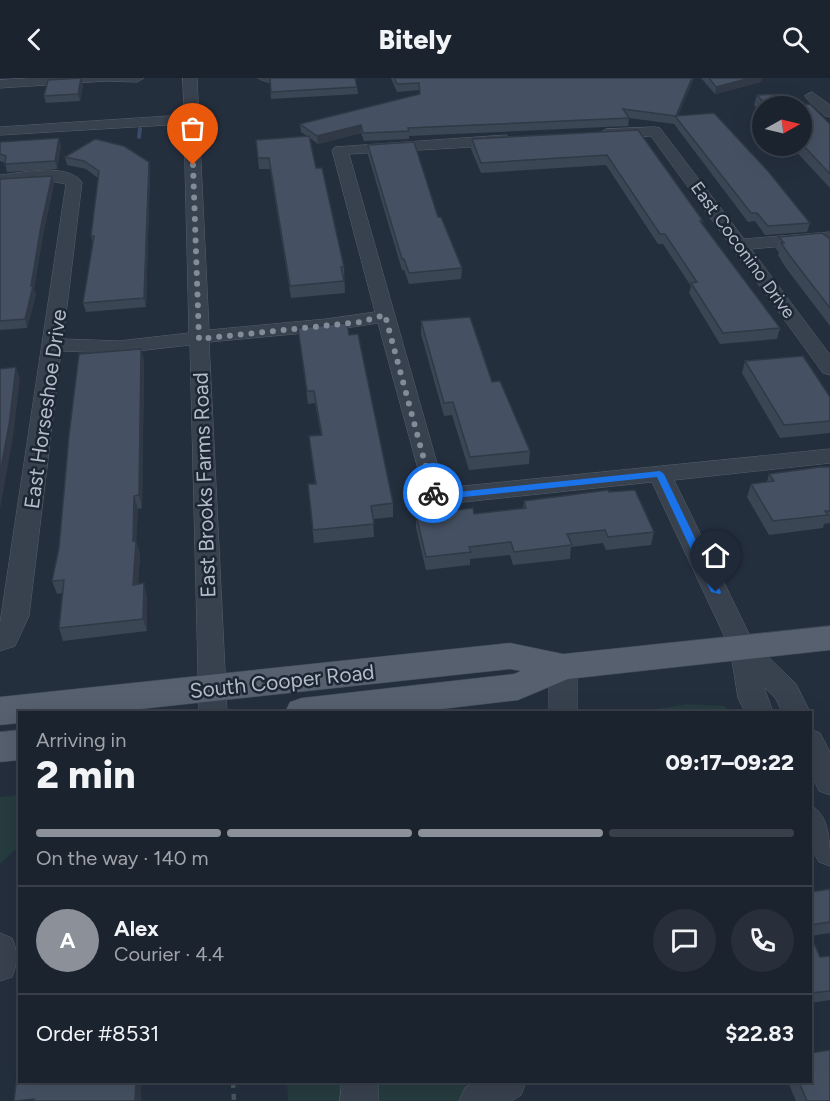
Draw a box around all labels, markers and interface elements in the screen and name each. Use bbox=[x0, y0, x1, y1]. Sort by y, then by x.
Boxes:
icon: back bbox=[18, 23, 51, 56]
text: Bitely bbox=[378, 23, 452, 56]
icon: search bbox=[779, 23, 812, 56]
north arrow bbox=[752, 96, 812, 156]
map controls bbox=[752, 96, 812, 156]
pin bbox=[167, 103, 218, 165]
icon: bag bbox=[176, 112, 209, 145]
street label: East Coconino Drive bbox=[686, 177, 800, 323]
street label: East Horseshoe Drive bbox=[19, 308, 71, 510]
street label: East Brooks Farms Road bbox=[188, 372, 220, 598]
courier bbox=[403, 463, 463, 523]
icon: bike bbox=[417, 477, 450, 510]
pin bbox=[690, 530, 741, 592]
icon: home bbox=[699, 539, 732, 572]
street label: South Cooper Road bbox=[188, 659, 376, 703]
text: Arriving in bbox=[36, 728, 126, 752]
text: 09:17–09:22 bbox=[666, 749, 794, 776]
text: 2 min bbox=[36, 751, 136, 798]
text: On the way · 140 m bbox=[36, 846, 209, 870]
button: chat bbox=[653, 909, 716, 972]
button: phone bbox=[731, 909, 794, 972]
text: Alex bbox=[114, 915, 159, 942]
text: A bbox=[60, 927, 75, 954]
text: Courier · 4.4 bbox=[114, 942, 224, 966]
text: Order #8531 bbox=[36, 1020, 159, 1047]
text: $22.83 bbox=[725, 1020, 794, 1047]

